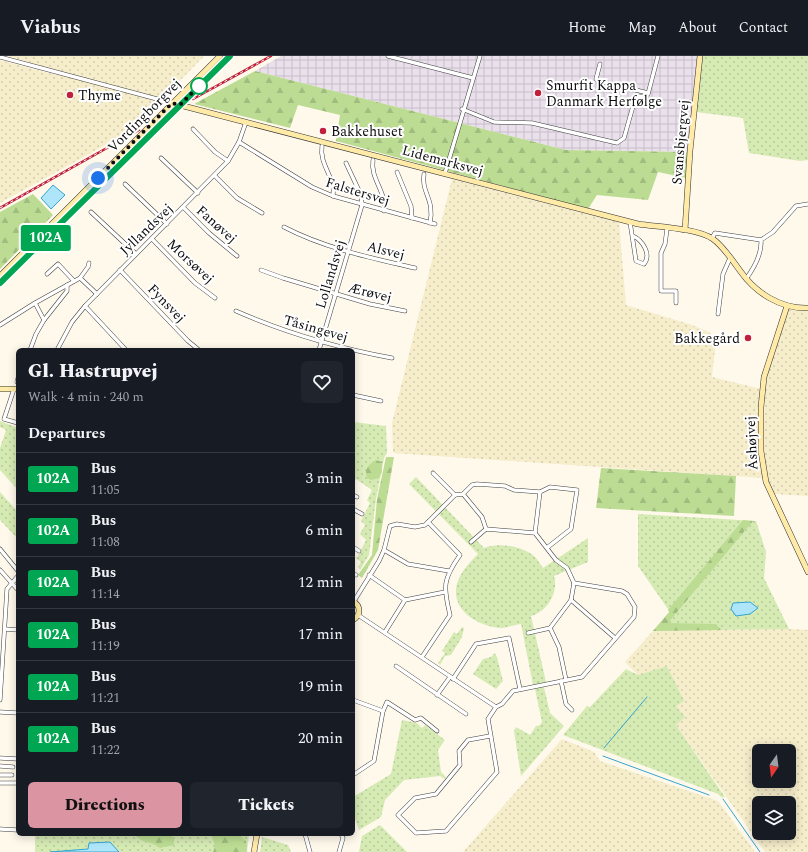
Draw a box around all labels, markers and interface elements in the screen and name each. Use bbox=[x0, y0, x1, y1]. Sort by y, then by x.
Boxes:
text: Viabus bbox=[20, 13, 81, 42]
text: Home bbox=[568, 17, 606, 38]
text: Map bbox=[628, 17, 656, 38]
text: About bbox=[678, 17, 717, 38]
text: Contact bbox=[739, 17, 788, 38]
street label: Vordingborgvej bbox=[103, 74, 186, 157]
place label: Smurfit Kappa Danmark Herfølge bbox=[546, 75, 662, 112]
unlabelled marker bbox=[190, 77, 208, 95]
place label: Thyme bbox=[78, 85, 121, 106]
marker: Smurfit Kappa Danmark Herfølge bbox=[533, 88, 543, 98]
marker: Thyme bbox=[65, 90, 75, 100]
street label: Svansbjergvej bbox=[666, 99, 695, 186]
place label: Bakkehuset bbox=[331, 121, 403, 142]
marker: Bakkehuset bbox=[318, 126, 328, 136]
street label: Lidemarksvej bbox=[400, 140, 486, 181]
your location bbox=[88, 168, 108, 188]
street label: Falstersvej bbox=[323, 172, 393, 211]
street label: Jyllandsvej bbox=[115, 199, 178, 260]
street label: Fanøvej bbox=[192, 200, 242, 248]
line badge: 102A bbox=[18, 225, 74, 251]
text: 102A bbox=[29, 227, 63, 248]
street label: Morsøvej bbox=[162, 234, 219, 289]
street label: Alsvej bbox=[365, 236, 407, 265]
street label: Lollandsvej bbox=[310, 237, 351, 311]
street label: Ærøvej bbox=[346, 277, 394, 308]
street label: Fynsvej bbox=[143, 279, 191, 328]
street label: Tåsingevej bbox=[281, 309, 351, 348]
place label: Bakkegård bbox=[674, 328, 740, 349]
marker: Bakkegård bbox=[743, 333, 753, 343]
text: Gl. Hastrupvej bbox=[28, 357, 158, 386]
button: heart bbox=[301, 361, 343, 403]
text: Walk · 4 min · 240 m bbox=[28, 387, 144, 407]
street label: Åshøjvej bbox=[740, 415, 763, 471]
text: Departures bbox=[28, 422, 106, 445]
text: Bus bbox=[90, 457, 116, 480]
text: 3 min bbox=[305, 467, 343, 490]
text: 102A bbox=[36, 468, 70, 489]
text: 11:05 bbox=[90, 480, 120, 500]
text: Bus bbox=[90, 509, 116, 532]
text: 6 min bbox=[305, 519, 343, 542]
text: 102A bbox=[36, 520, 70, 541]
text: 11:08 bbox=[90, 532, 120, 552]
text: Bus bbox=[90, 561, 116, 584]
text: 12 min bbox=[298, 571, 343, 594]
text: 102A bbox=[36, 572, 70, 593]
text: 11:14 bbox=[90, 584, 120, 604]
text: Bus bbox=[90, 613, 116, 636]
text: 17 min bbox=[298, 623, 343, 646]
text: 102A bbox=[36, 624, 70, 645]
text: 11:19 bbox=[90, 636, 120, 656]
text: Bus bbox=[90, 665, 116, 688]
text: 19 min bbox=[298, 675, 343, 698]
text: 102A bbox=[36, 676, 70, 697]
text: 11:21 bbox=[90, 688, 120, 708]
text: Bus bbox=[90, 717, 116, 740]
text: 20 min bbox=[298, 727, 343, 750]
text: 102A bbox=[36, 728, 70, 749]
text: 11:22 bbox=[90, 740, 120, 760]
north arrow bbox=[752, 744, 796, 788]
map controls bbox=[752, 744, 796, 840]
button: Directions bbox=[28, 782, 182, 828]
button: Tickets bbox=[190, 782, 343, 828]
button: layers bbox=[752, 796, 796, 840]

